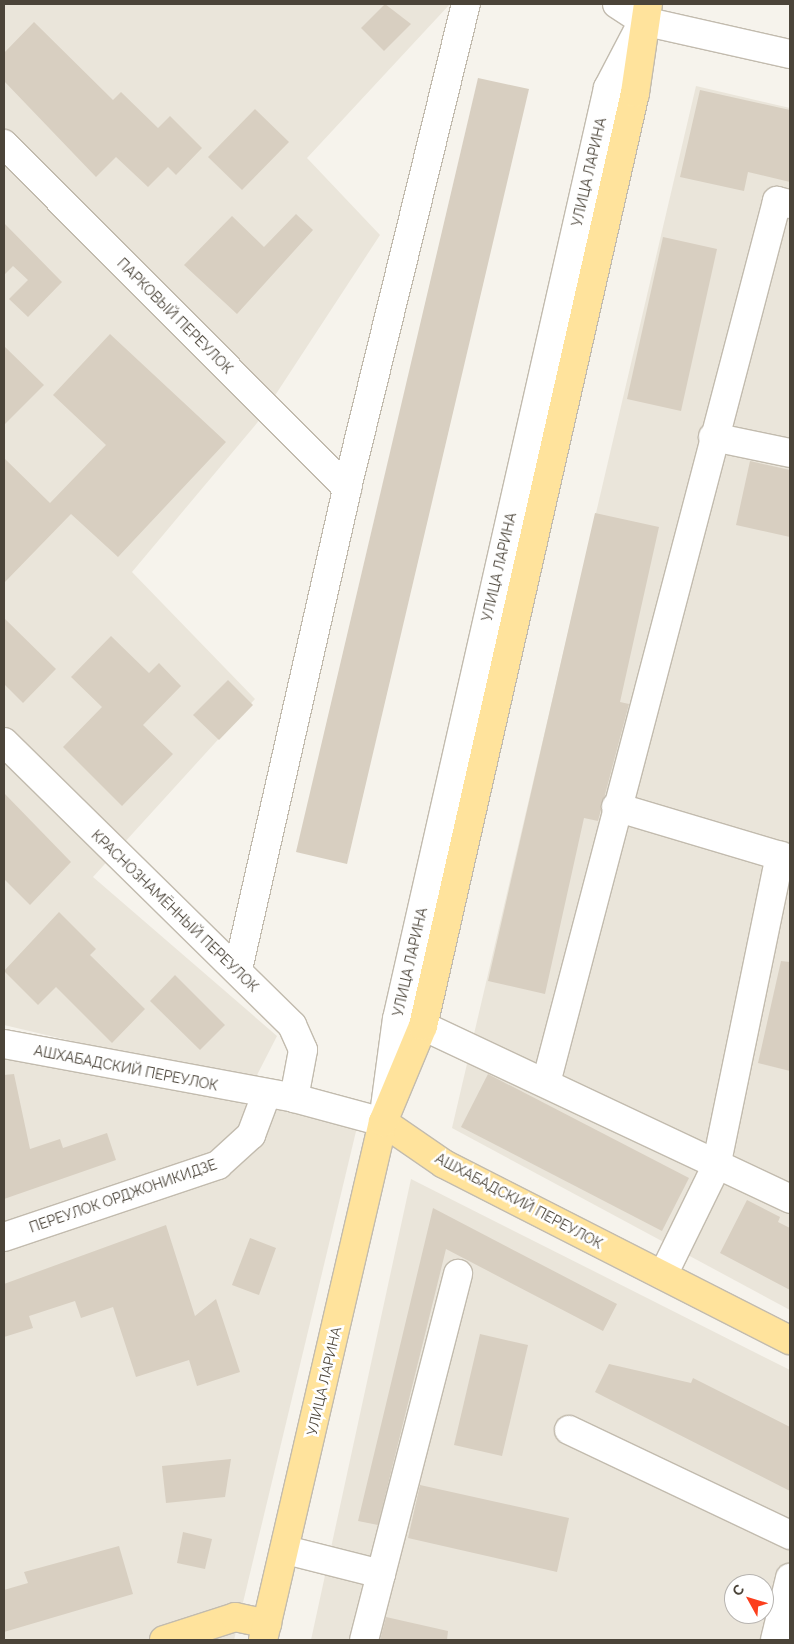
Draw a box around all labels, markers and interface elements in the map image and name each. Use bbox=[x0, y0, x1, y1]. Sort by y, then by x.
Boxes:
street label: УЛИЦА ЛАРИНА bbox=[568, 116, 610, 228]
street label: ПАРКОВЫЙ ПЕРЕУЛОК bbox=[114, 255, 236, 377]
street label: УЛИЦА ЛАРИНА bbox=[478, 511, 520, 623]
street label: КРАСНОЗНАМЁННЫЙ ПЕРЕУЛОК bbox=[88, 827, 262, 995]
street label: УЛИЦА ЛАРИНА bbox=[389, 906, 431, 1018]
street label: АШХАБАДСКИЙ ПЕРЕУЛОК bbox=[32, 1042, 220, 1094]
street label: АШХАБАДСКИЙ ПЕРЕУЛОК bbox=[432, 1150, 606, 1252]
street label: ПЕРЕУЛОК ОРДЖОНИКИДЗЕ bbox=[27, 1156, 219, 1236]
street label: УЛИЦА ЛАРИНА bbox=[303, 1325, 345, 1437]
north arrow bbox=[724, 1574, 774, 1624]
text: С bbox=[729, 1581, 747, 1599]

